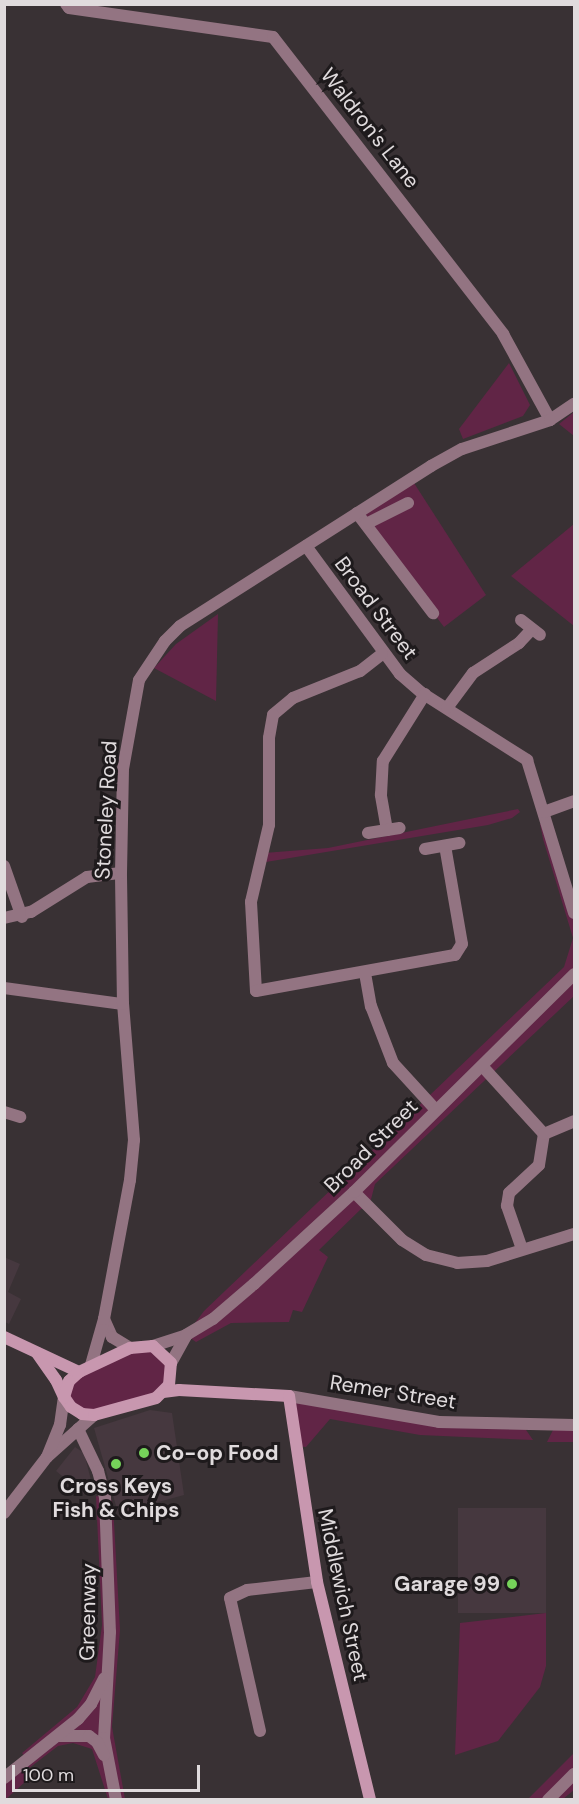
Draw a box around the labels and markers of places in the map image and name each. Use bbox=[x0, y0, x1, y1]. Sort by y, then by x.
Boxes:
place label: Co-op Food bbox=[156, 1440, 278, 1466]
marker: Co-op Food bbox=[137, 1446, 151, 1460]
marker: Cross Keys Fish & Chips bbox=[109, 1457, 123, 1471]
place label: Cross Keys Fish & Chips bbox=[52, 1473, 180, 1523]
place label: Garage 99 bbox=[394, 1571, 500, 1597]
marker: Garage 99 bbox=[505, 1577, 519, 1591]

